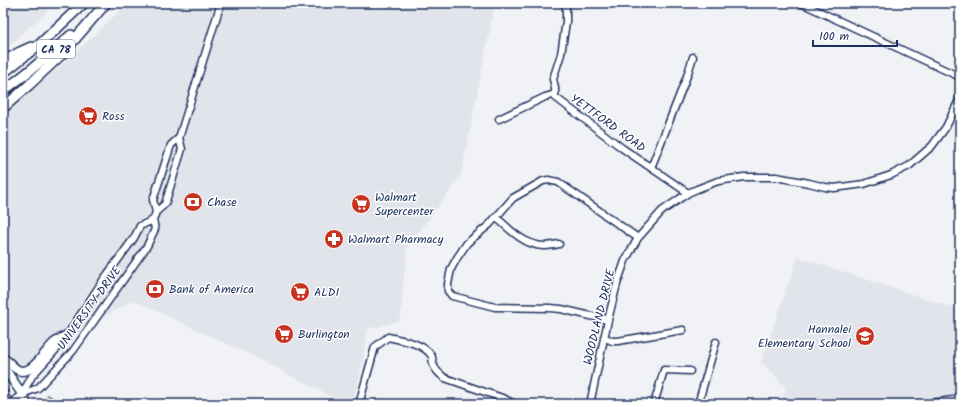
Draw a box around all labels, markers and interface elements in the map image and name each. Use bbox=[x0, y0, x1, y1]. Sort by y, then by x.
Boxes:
scale bar bbox=[813, 22, 897, 48]
text: 100 m bbox=[819, 27, 850, 46]
road number: CA 78 bbox=[37, 40, 75, 58]
street label: YETTFORD ROAD bbox=[566, 89, 650, 158]
supermarket icon: Ross bbox=[77, 105, 99, 127]
place label: Ross bbox=[102, 107, 125, 126]
place label: Walmart Supercenter bbox=[375, 188, 434, 221]
bank icon: Chase bbox=[182, 191, 204, 213]
place label: Chase bbox=[207, 193, 237, 212]
supermarket icon: Walmart Supercenter bbox=[350, 193, 372, 215]
pharmacy icon: Walmart Pharmacy bbox=[323, 228, 345, 250]
place label: Walmart Pharmacy bbox=[348, 230, 444, 249]
street label: UNIVERSITY DRIVE bbox=[52, 262, 127, 354]
street label: WOODLAND DRIVE bbox=[578, 266, 621, 367]
bank icon: Bank of America bbox=[144, 278, 166, 300]
place label: Bank of America bbox=[169, 280, 254, 299]
supermarket icon: ALDI bbox=[289, 281, 311, 303]
place label: ALDI bbox=[314, 283, 340, 302]
place label: Hannalei Elementary School bbox=[758, 320, 852, 353]
supermarket icon: Burlington bbox=[273, 323, 295, 345]
place label: Burlington bbox=[298, 325, 350, 344]
school or university icon: Hannalei Elementary School bbox=[854, 325, 876, 347]

